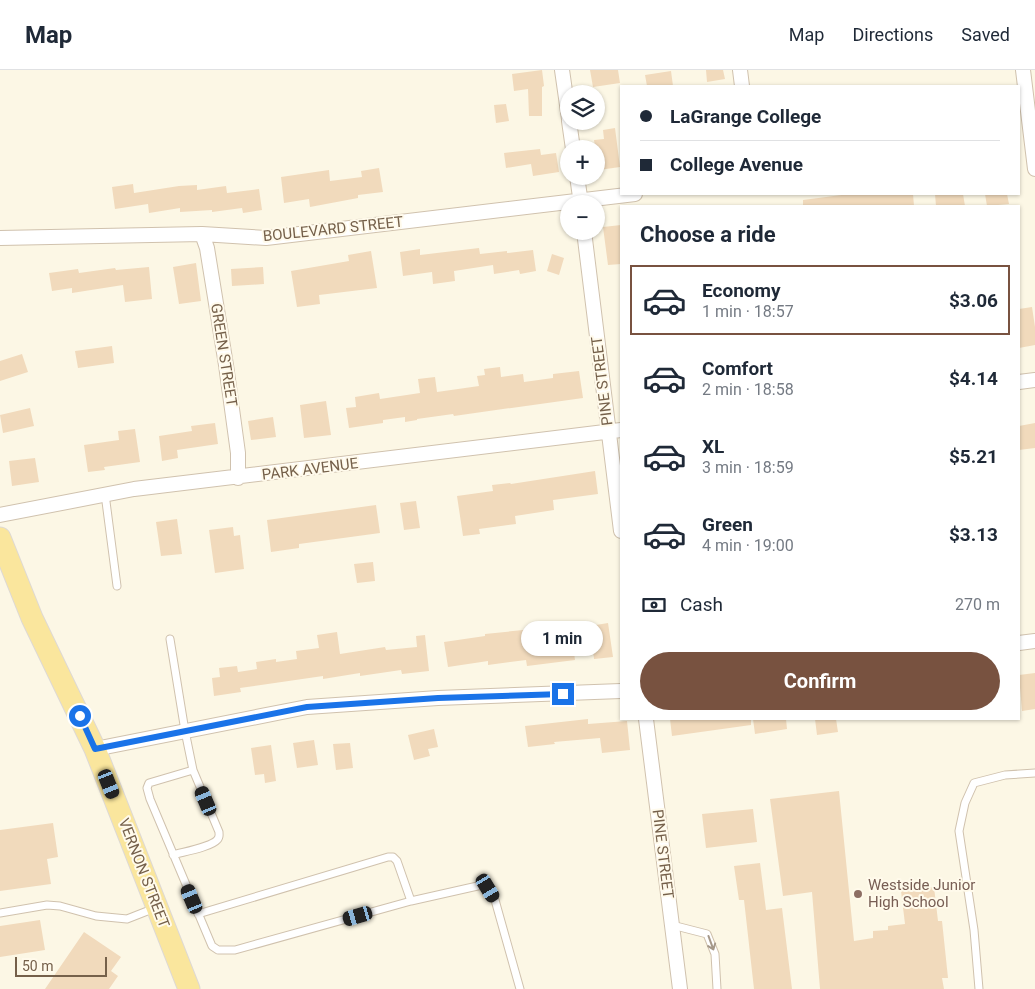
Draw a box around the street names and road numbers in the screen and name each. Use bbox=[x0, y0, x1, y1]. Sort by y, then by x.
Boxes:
street label: BOULEVARD STREET bbox=[262, 213, 404, 245]
street label: GREEN STREET bbox=[207, 302, 241, 408]
street label: PINE STREET bbox=[588, 335, 616, 427]
street label: PARK AVENUE bbox=[261, 454, 360, 484]
street label: PINE STREET bbox=[649, 808, 677, 900]
street label: VERNON STREET bbox=[115, 816, 173, 930]

